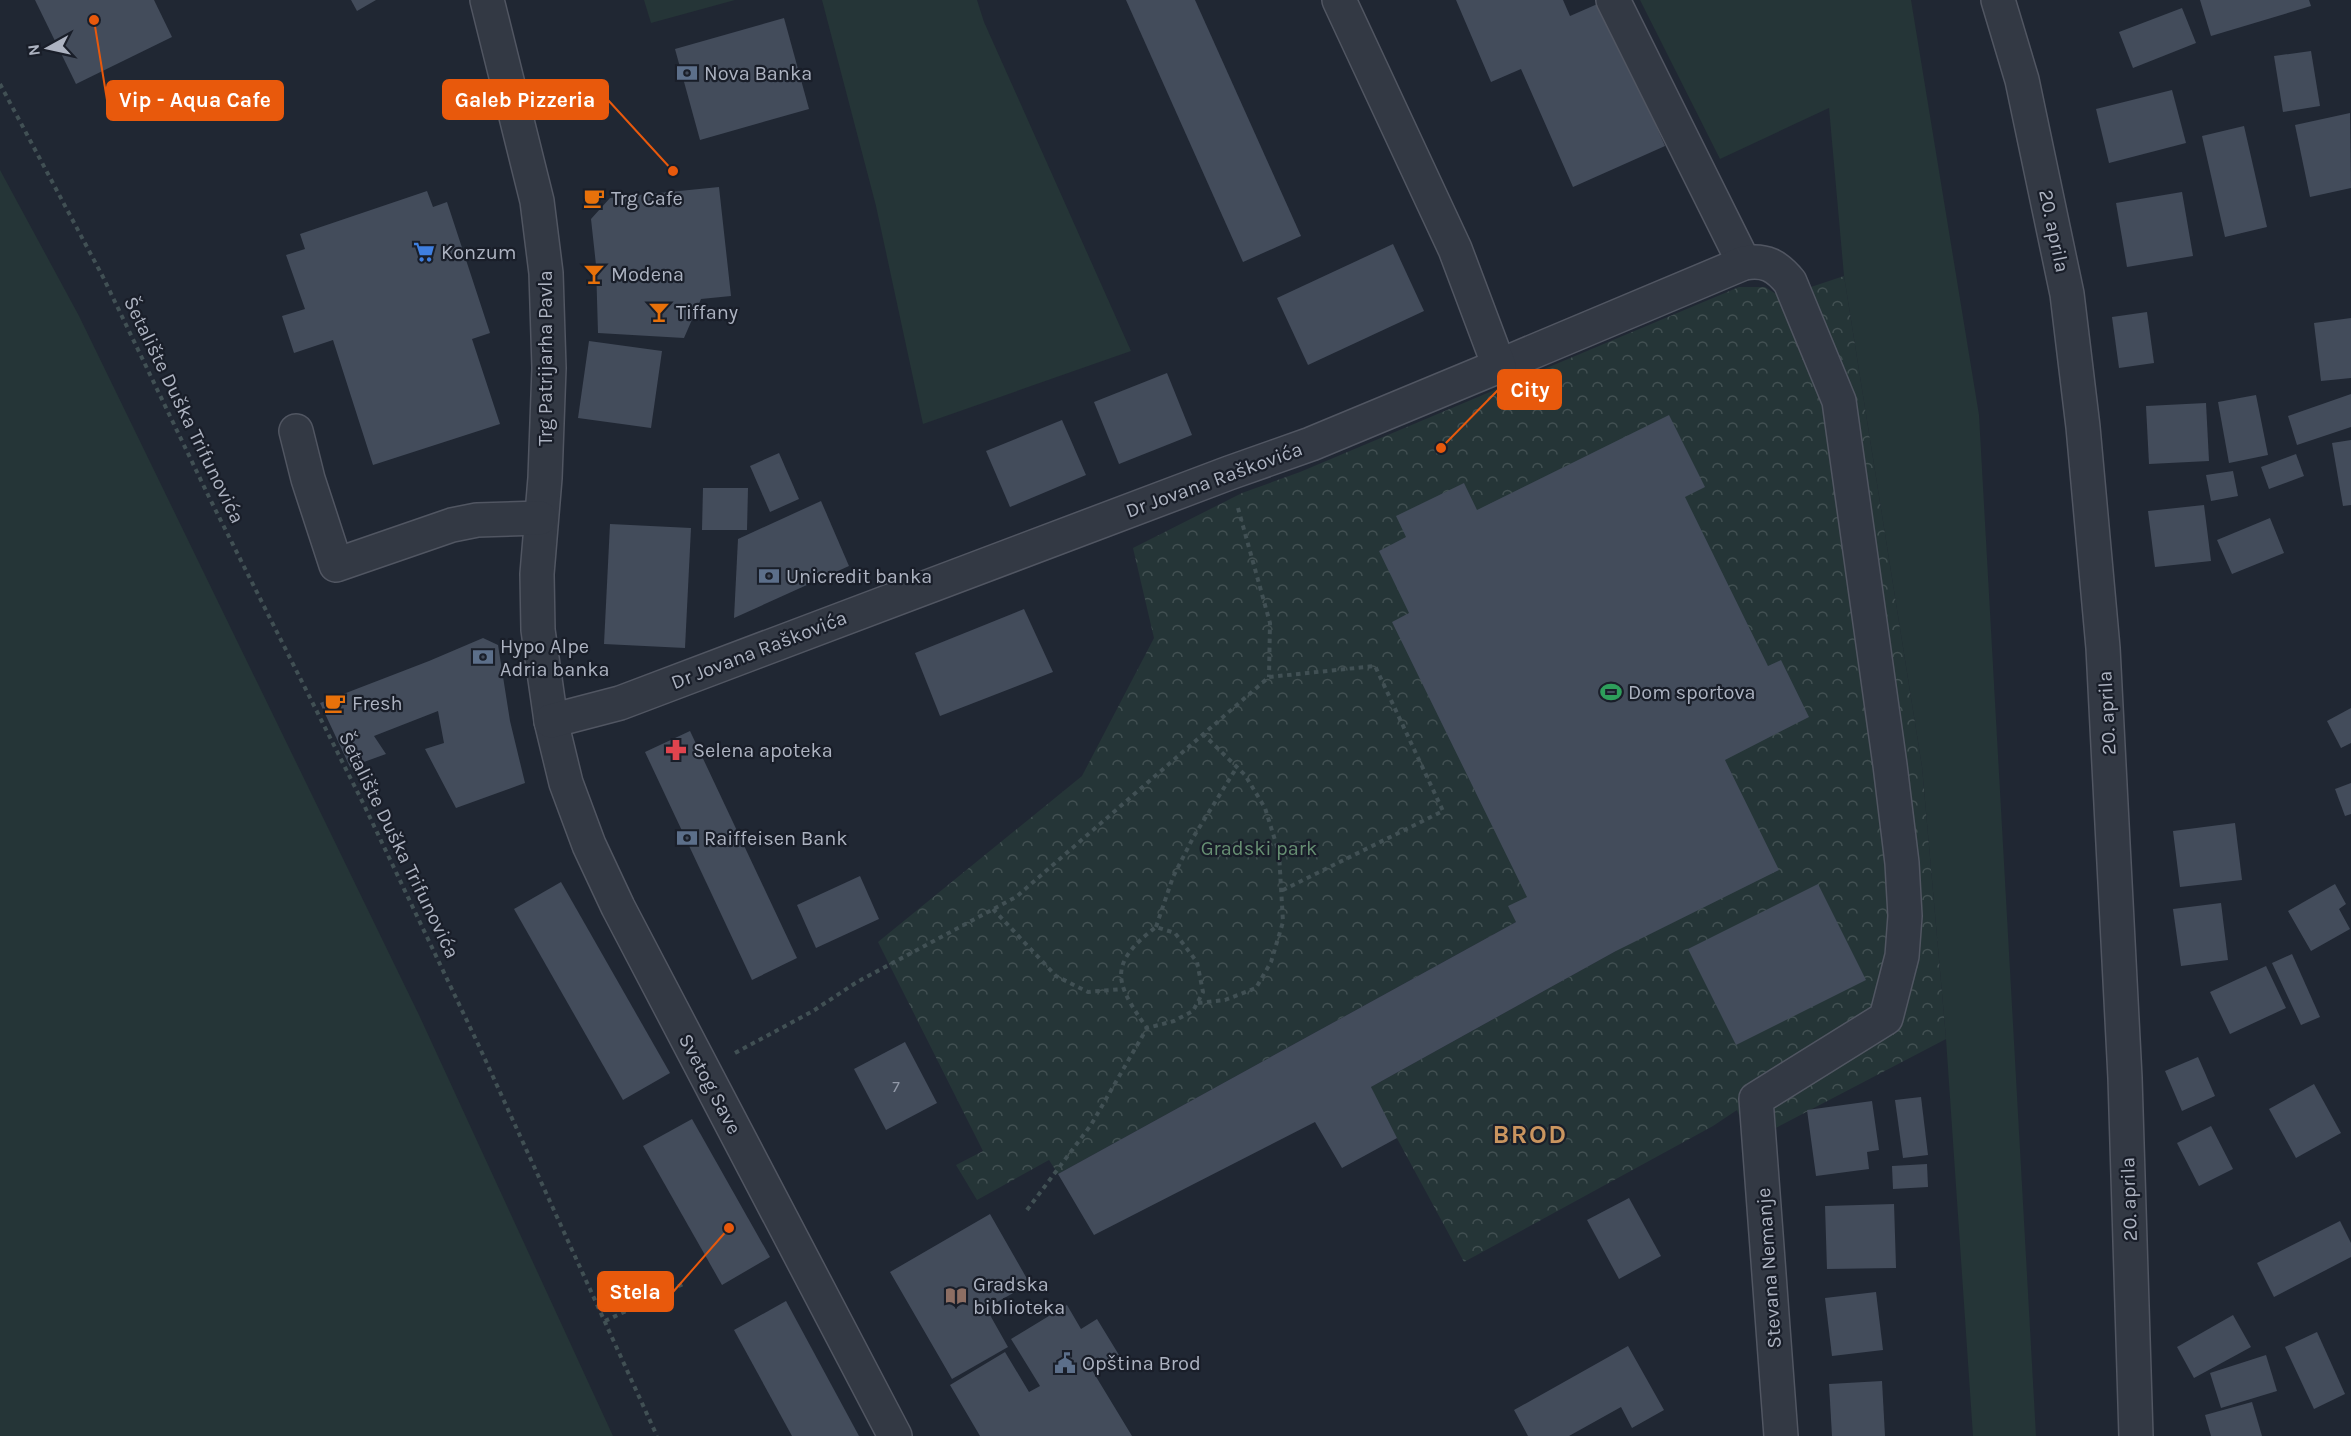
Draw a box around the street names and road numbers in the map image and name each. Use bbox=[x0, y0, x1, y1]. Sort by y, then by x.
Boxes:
street label: 20. aprila bbox=[2034, 187, 2074, 275]
street label: Trg Patrijarha Pavla bbox=[534, 270, 557, 446]
street label: Šetalište Duška Trifunovića bbox=[119, 292, 250, 527]
street label: Dr Jovana Raškovića bbox=[1122, 437, 1306, 523]
street label: Dr Jovana Raškovića bbox=[668, 606, 850, 694]
street label: 20. aprila bbox=[2093, 670, 2121, 756]
street label: Šetalište Duška Trifunovića bbox=[334, 727, 465, 962]
street label: Svetog Save bbox=[674, 1030, 746, 1138]
street label: 20. aprila bbox=[2116, 1156, 2142, 1242]
street label: Stevana Nemanje bbox=[1752, 1187, 1786, 1349]

